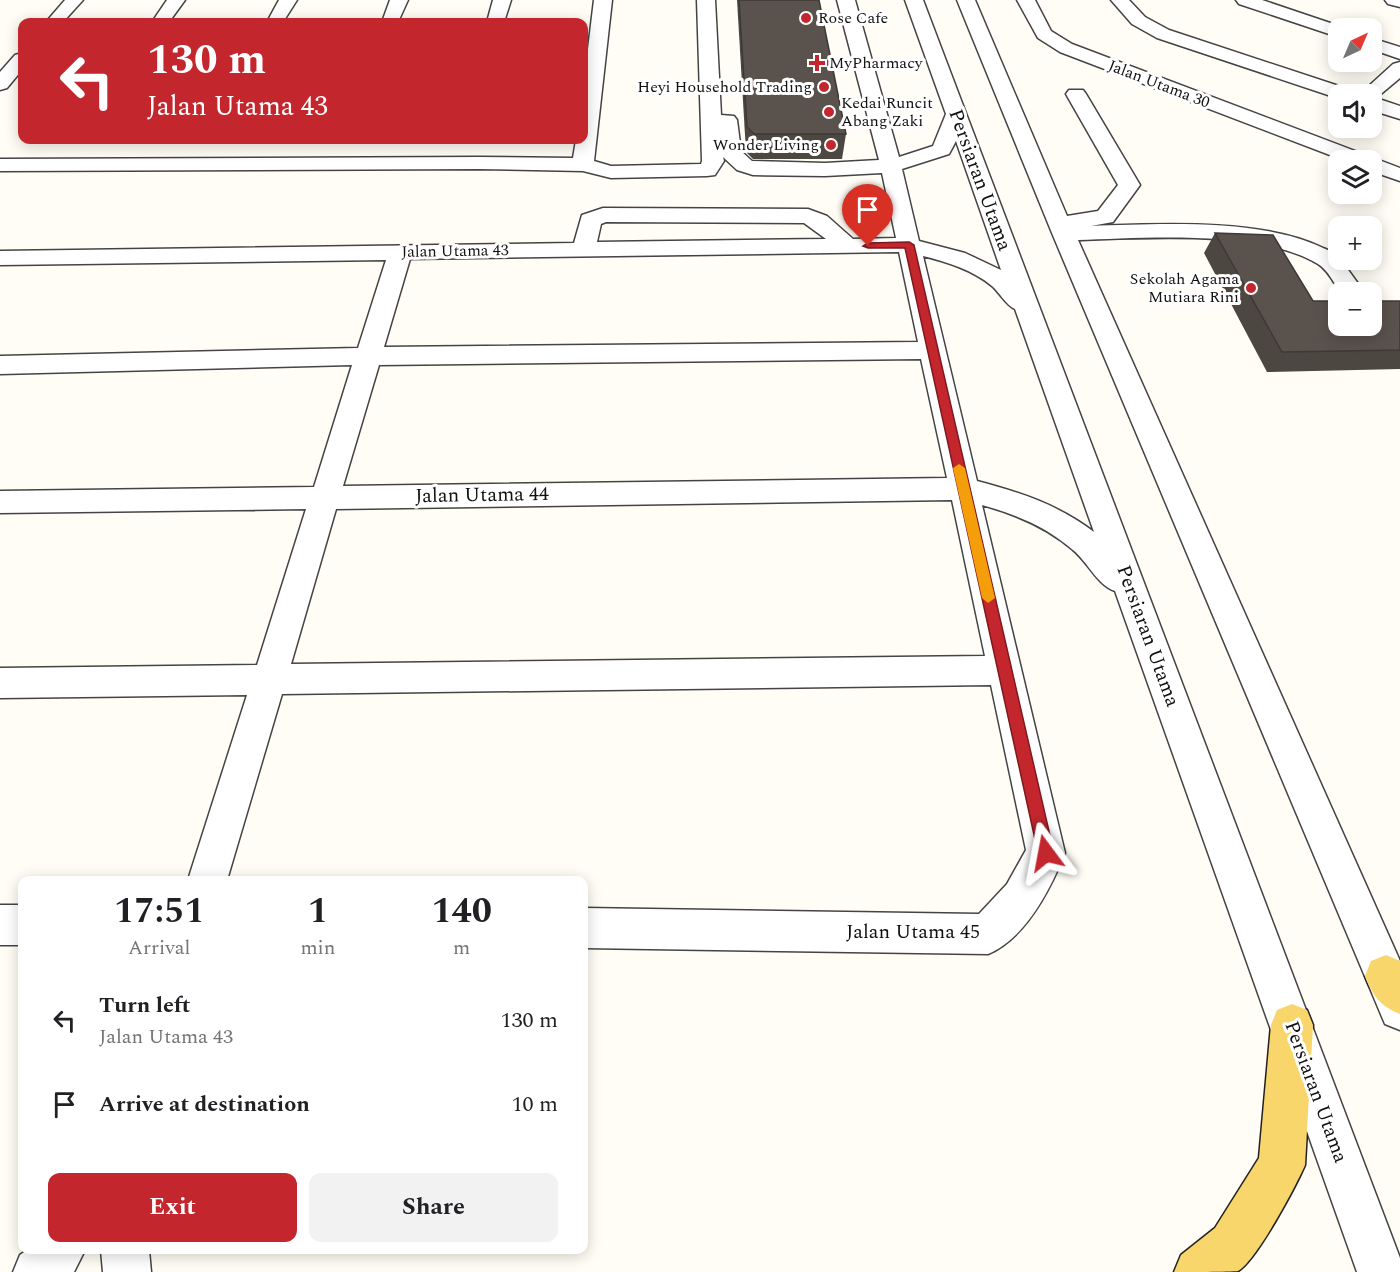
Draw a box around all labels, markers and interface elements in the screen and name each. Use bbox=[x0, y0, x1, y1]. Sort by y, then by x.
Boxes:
place label: Rose Cafe bbox=[818, 6, 888, 30]
marker: Rose Cafe bbox=[799, 11, 813, 25]
north arrow bbox=[1328, 18, 1382, 72]
map controls bbox=[1328, 18, 1382, 336]
text: 130 m bbox=[147, 29, 266, 92]
icon: left bbox=[48, 42, 126, 120]
place label: MyPharmacy bbox=[829, 51, 924, 75]
street label: Jalan Utama 30 bbox=[1105, 54, 1213, 114]
marker: MyPharmacy bbox=[810, 56, 824, 70]
place label: Heyi Household Trading bbox=[637, 75, 812, 99]
marker: Heyi Household Trading bbox=[817, 80, 831, 94]
button: sound bbox=[1328, 84, 1382, 138]
text: Jalan Utama 43 bbox=[147, 86, 328, 128]
place label: Kedai Runcit Abang Zaki bbox=[841, 91, 933, 133]
marker: Kedai Runcit Abang Zaki bbox=[822, 105, 836, 119]
street label: Persiaran Utama bbox=[940, 105, 1020, 255]
place label: Wonder Living bbox=[713, 133, 819, 157]
marker: Wonder Living bbox=[824, 138, 838, 152]
button: layers bbox=[1328, 150, 1382, 204]
pin bbox=[842, 184, 893, 246]
icon: arrive bbox=[851, 193, 884, 226]
button: + bbox=[1328, 216, 1382, 270]
street label: Jalan Utama 43 bbox=[401, 238, 509, 264]
place label: Sekolah Agama Mutiara Rini bbox=[1130, 267, 1239, 309]
marker: Sekolah Agama Mutiara Rini bbox=[1244, 281, 1258, 295]
button: − bbox=[1328, 282, 1382, 336]
street label: Jalan Utama 44 bbox=[415, 479, 549, 511]
street label: Persiaran Utama bbox=[1108, 561, 1188, 711]
position arrow bbox=[1014, 821, 1078, 885]
text: 17:51 bbox=[114, 884, 204, 939]
text: 1 bbox=[308, 884, 328, 939]
text: 140 bbox=[431, 884, 492, 939]
street label: Jalan Utama 45 bbox=[846, 917, 980, 947]
text: Arrival bbox=[128, 933, 190, 963]
text: min bbox=[300, 933, 335, 963]
text: m bbox=[453, 933, 470, 963]
text: Turn left bbox=[99, 989, 191, 1022]
icon: left bbox=[48, 1004, 81, 1037]
text: 130 m bbox=[501, 1004, 558, 1037]
street label: Persiaran Utama bbox=[1276, 1017, 1356, 1167]
text: Jalan Utama 43 bbox=[99, 1022, 233, 1052]
icon: arrive bbox=[48, 1088, 81, 1121]
text: Arrive at destination bbox=[99, 1088, 310, 1121]
text: 10 m bbox=[512, 1088, 558, 1121]
button: Exit bbox=[48, 1173, 297, 1242]
button: Share bbox=[309, 1173, 558, 1242]

